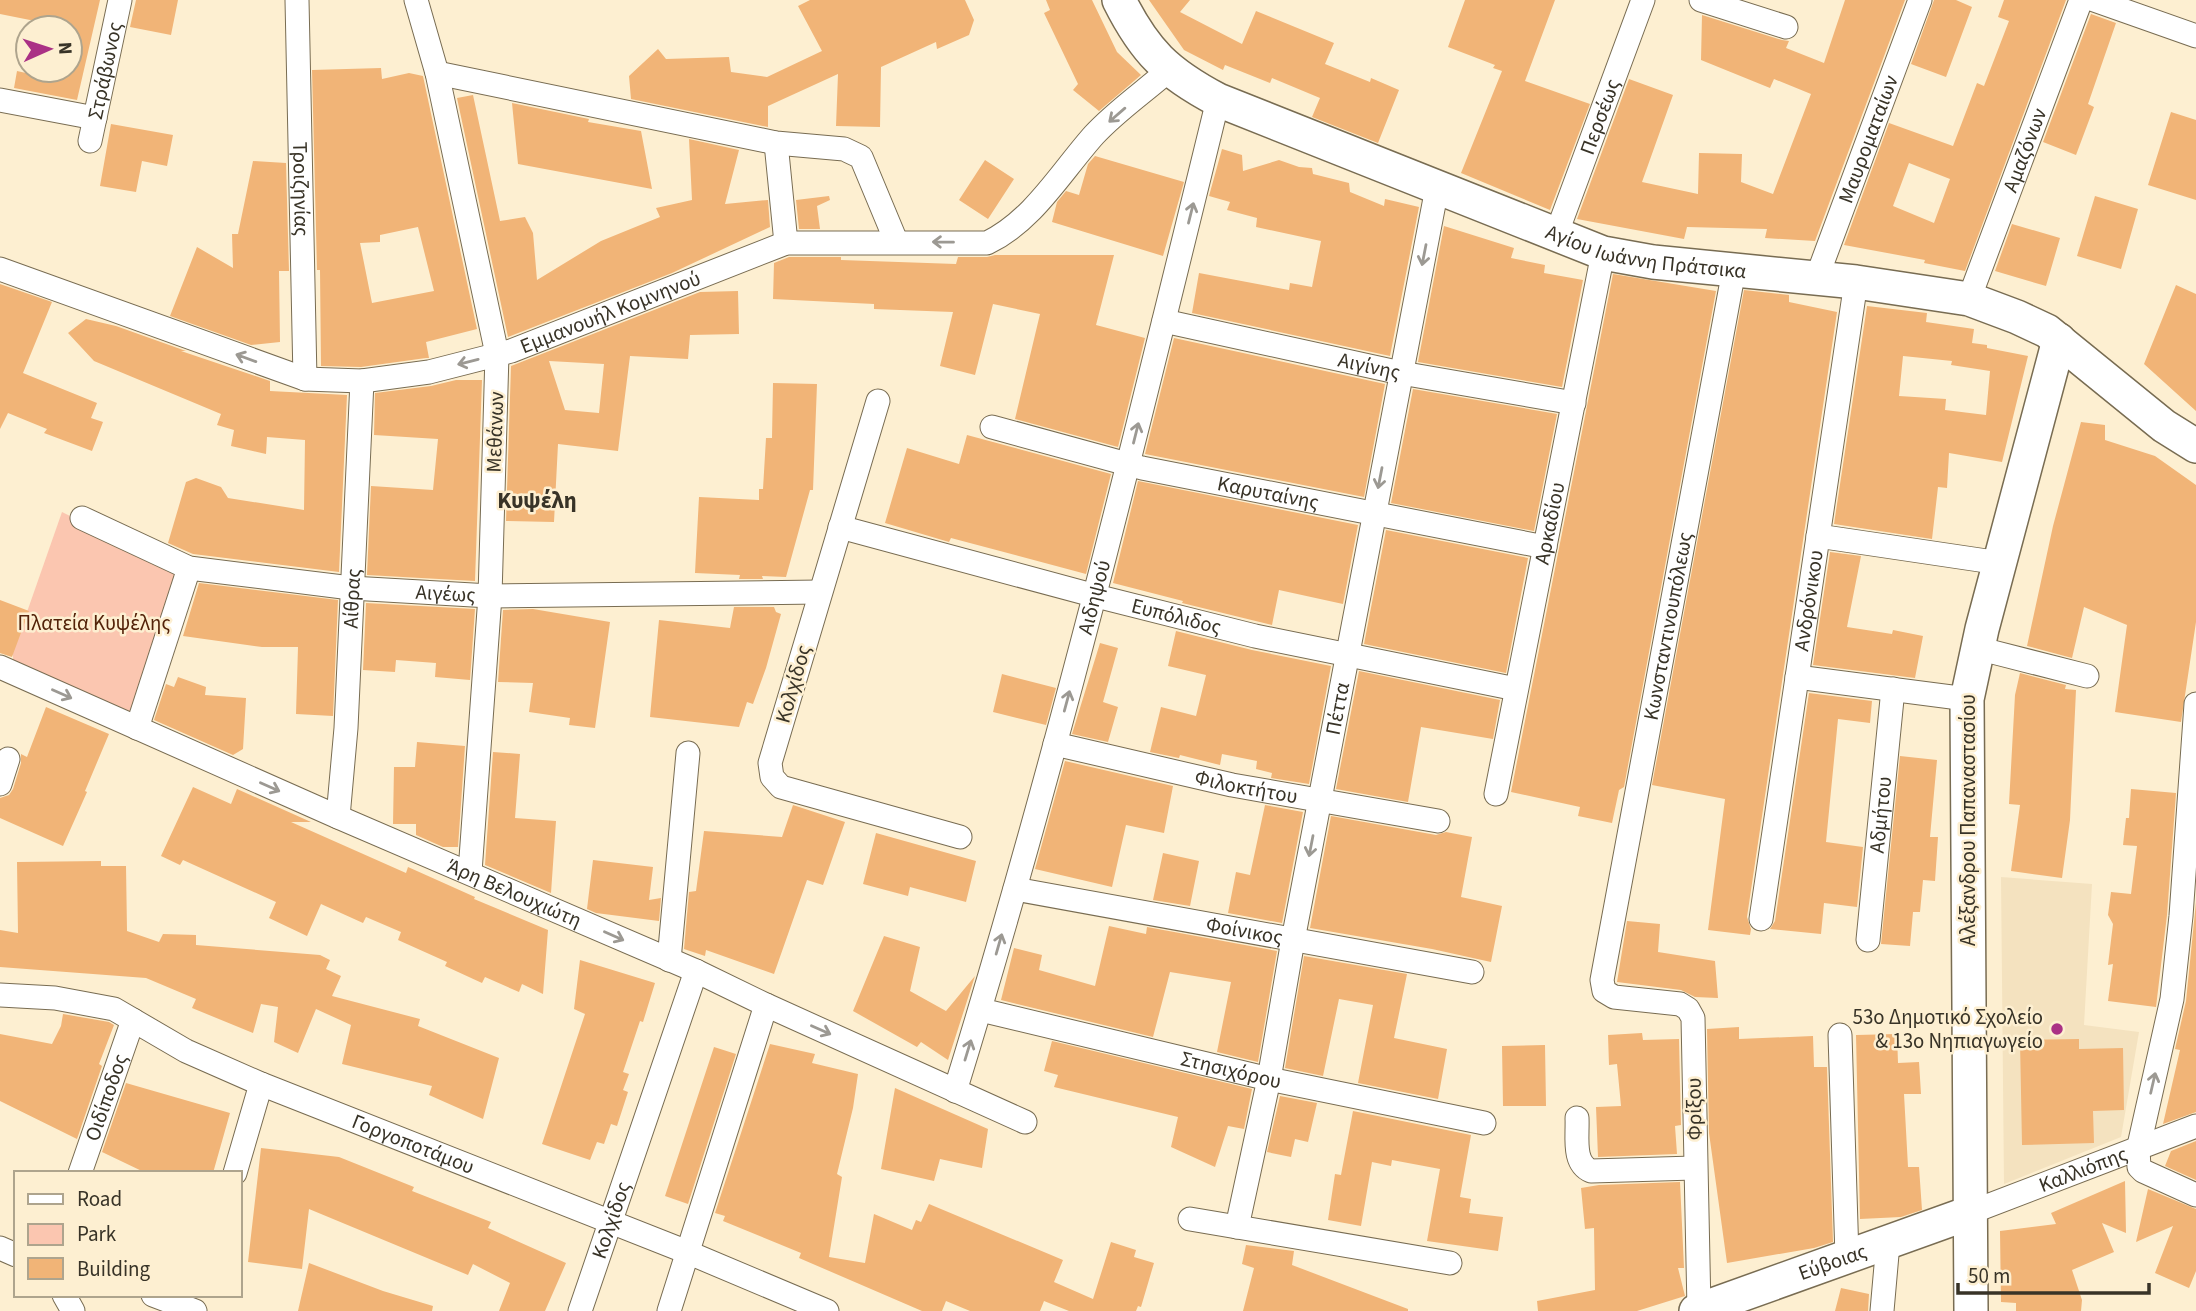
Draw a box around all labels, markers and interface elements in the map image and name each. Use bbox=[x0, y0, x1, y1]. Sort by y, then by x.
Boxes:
north arrow bbox=[14, 14, 84, 84]
street label: Στράβωνος bbox=[80, 19, 130, 122]
text: N bbox=[51, 41, 78, 55]
street label: Μαυροματαίων bbox=[1831, 71, 1906, 208]
street label: Περσέως bbox=[1572, 75, 1627, 159]
street label: Αμαζόνων bbox=[1995, 104, 2054, 197]
one-way arrow bbox=[1108, 107, 1126, 123]
street label: Τροιζηνίας bbox=[285, 141, 317, 236]
one-way arrow bbox=[1185, 202, 1198, 225]
street label: Αγίου Ιωάννη Πράτσικα bbox=[1541, 217, 1748, 286]
one-way arrow bbox=[932, 235, 955, 249]
one-way arrow bbox=[1416, 243, 1430, 266]
street label: Εμμανουήλ Κομνηνού bbox=[515, 263, 705, 361]
street label: Αιγίνης bbox=[1335, 345, 1403, 387]
one-way arrow bbox=[236, 351, 258, 363]
one-way arrow bbox=[457, 356, 480, 369]
street label: Μεθάνων bbox=[479, 391, 511, 473]
one-way arrow bbox=[1130, 423, 1143, 445]
one-way arrow bbox=[1373, 466, 1387, 489]
street label: Καρυταίνης bbox=[1215, 468, 1321, 517]
street label: Αρκαδίου bbox=[1527, 480, 1572, 567]
district label: Κυψέλη bbox=[497, 484, 577, 517]
street label: Κωνσταντινουπόλεως bbox=[1636, 530, 1700, 723]
street label: Ανδρόνικου bbox=[1786, 548, 1831, 653]
street label: Αιδηψού bbox=[1070, 557, 1118, 638]
street label: Αίθρας bbox=[336, 568, 368, 629]
street label: Αιγέως bbox=[415, 577, 476, 610]
street label: Ευπόλιδος bbox=[1128, 591, 1224, 642]
park label: Πλατεία Κυψέλης bbox=[17, 608, 171, 638]
street label: Κολχίδος bbox=[768, 641, 818, 727]
street label: Πέττα bbox=[1318, 680, 1357, 738]
one-way arrow bbox=[51, 689, 73, 702]
one-way arrow bbox=[1061, 691, 1074, 713]
street label: Αλέξανδρου Παπαναστασίου bbox=[1953, 694, 1983, 946]
street label: Φιλοκτήτου bbox=[1192, 762, 1300, 811]
street label: Αδμήτου bbox=[1862, 775, 1899, 854]
one-way arrow bbox=[259, 781, 281, 794]
one-way arrow bbox=[1304, 834, 1317, 857]
street label: Άρη Βελουχιώτη bbox=[443, 851, 586, 935]
street label: Φοίνικος bbox=[1203, 909, 1285, 952]
one-way arrow bbox=[603, 930, 624, 943]
one-way arrow bbox=[994, 933, 1007, 955]
place label: 53ο Δημοτικό Σχολείο & 13ο Νηπιαγωγείο bbox=[1853, 1002, 2043, 1056]
marker: 53ο Δημοτικό Σχολείο & 13ο Νηπιαγωγείο bbox=[2049, 1021, 2065, 1037]
one-way arrow bbox=[810, 1024, 831, 1037]
one-way arrow bbox=[963, 1040, 975, 1062]
street label: Στησιχόρου bbox=[1178, 1043, 1284, 1096]
street label: Οιδίποδος bbox=[77, 1050, 135, 1145]
one-way arrow bbox=[2146, 1072, 2160, 1095]
street label: Φρίξου bbox=[1678, 1077, 1710, 1141]
street label: Γοργοποτάμου bbox=[348, 1106, 479, 1182]
street label: Καλλιόπης bbox=[2034, 1139, 2132, 1200]
legend bbox=[14, 1171, 242, 1297]
street label: Κολχίδος bbox=[584, 1177, 638, 1263]
text: Road bbox=[77, 1184, 122, 1214]
text: Park bbox=[77, 1219, 117, 1249]
street label: Εύβοιας bbox=[1794, 1236, 1871, 1288]
scale bar bbox=[1958, 1252, 2149, 1296]
text: Building bbox=[77, 1254, 151, 1284]
text: 50 m bbox=[1968, 1261, 2010, 1291]

